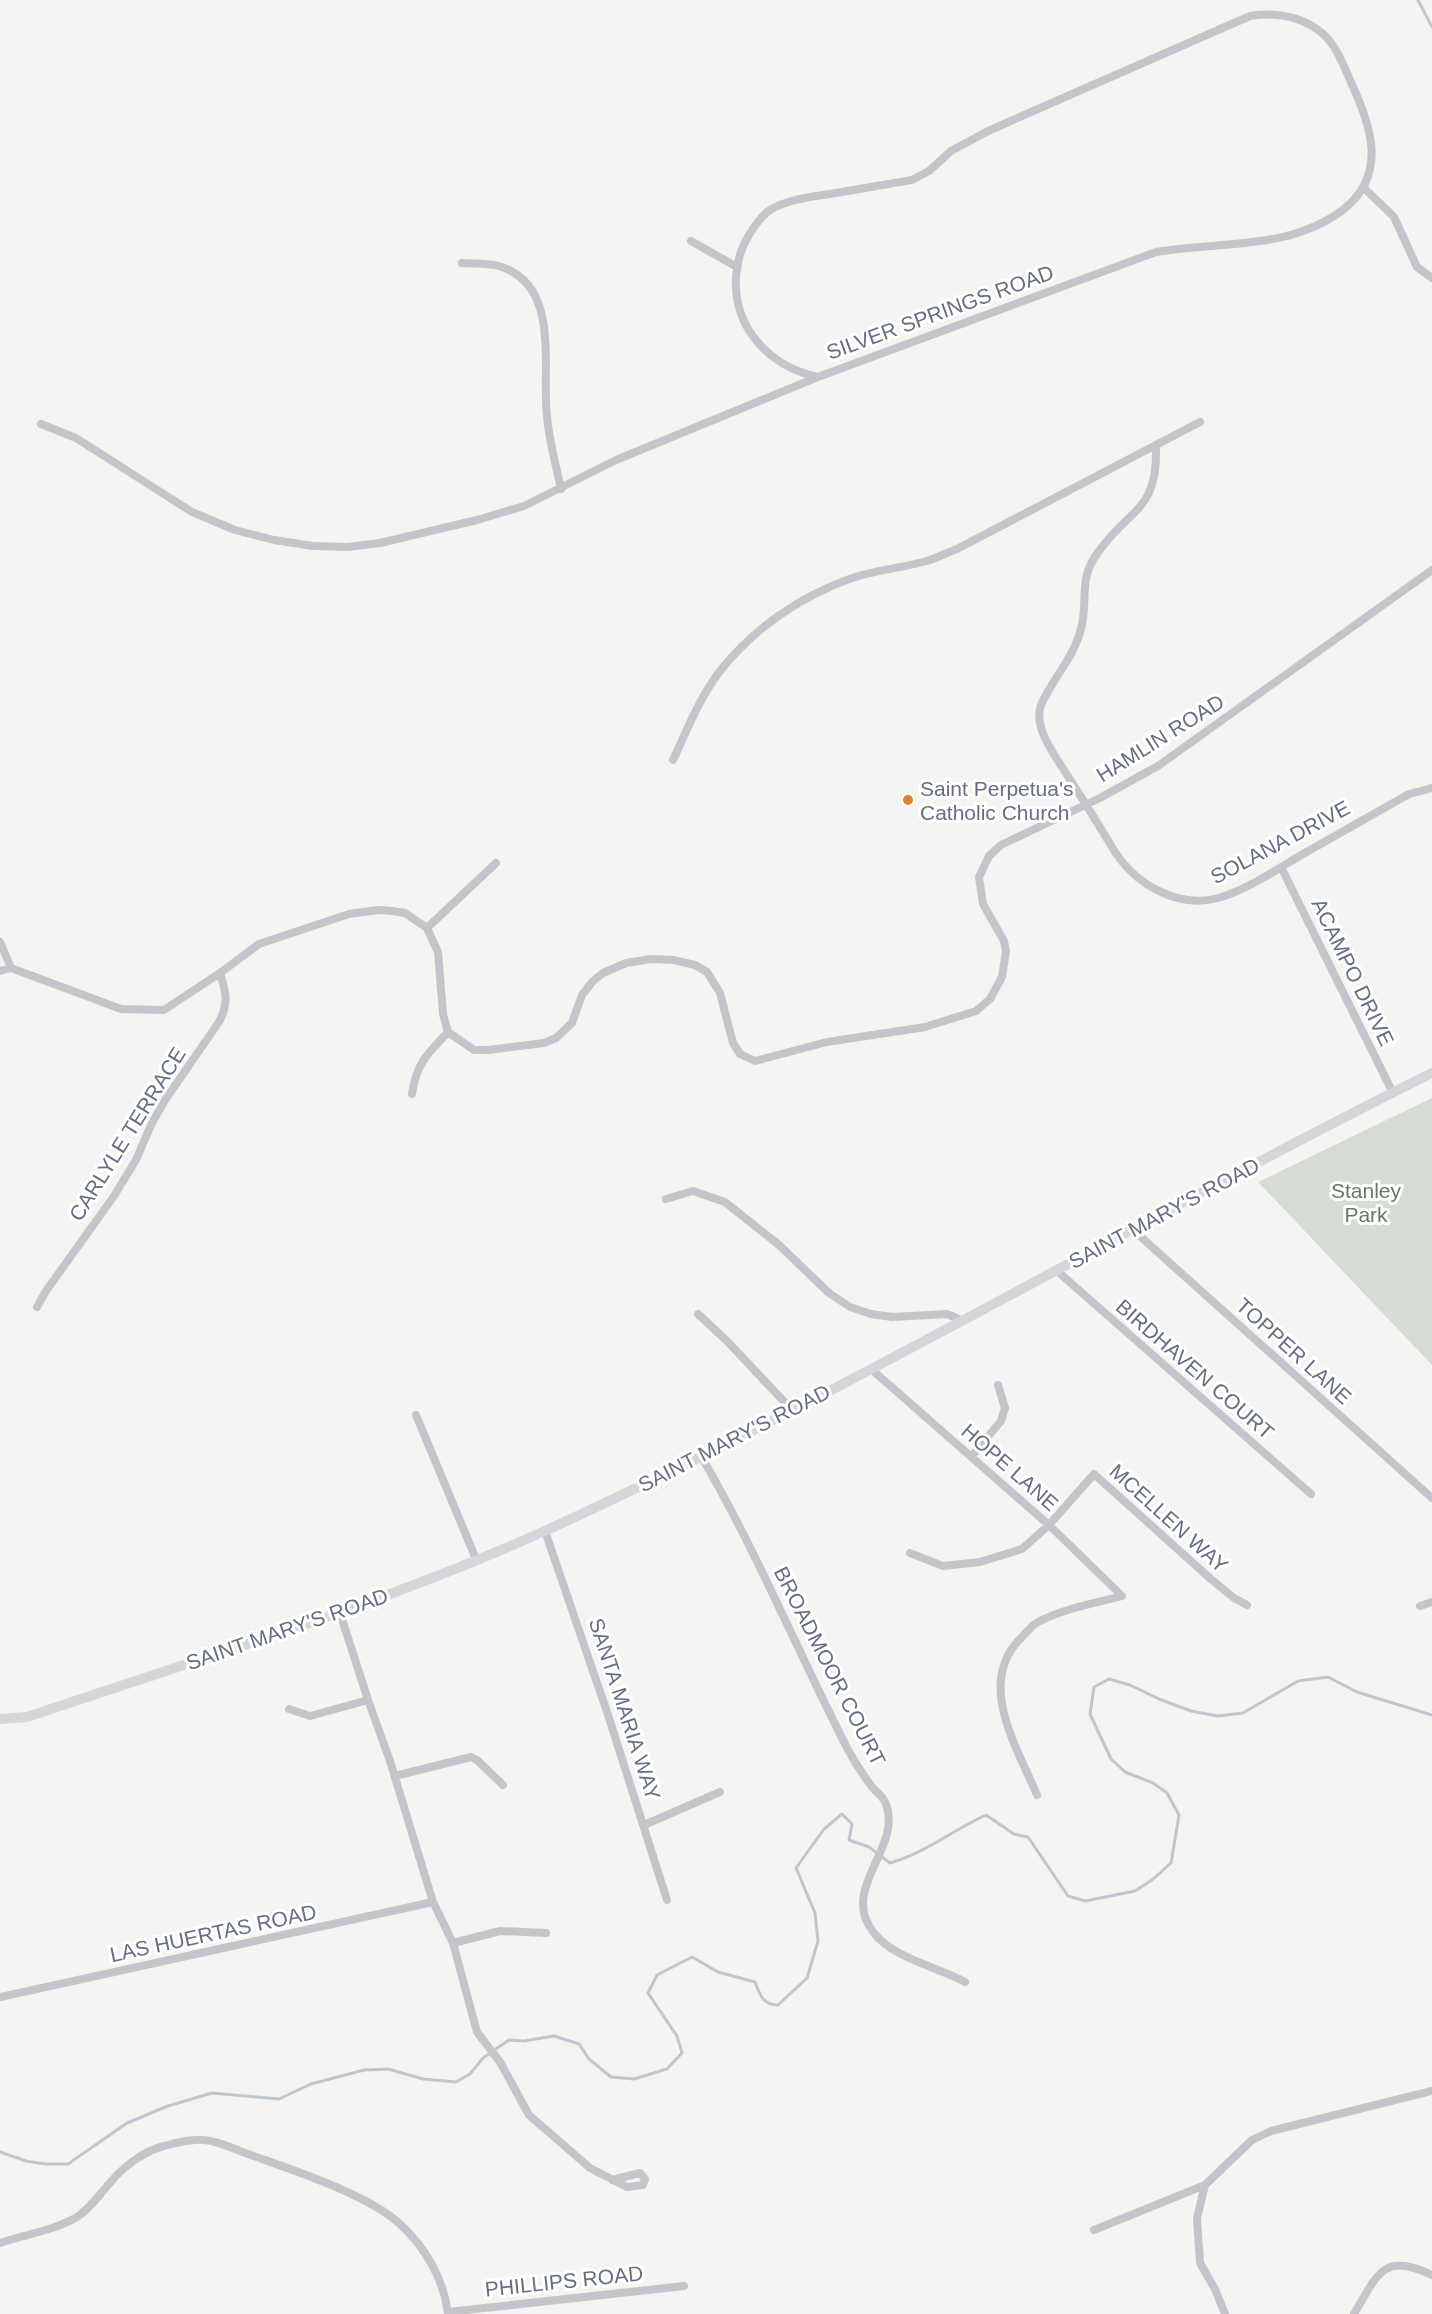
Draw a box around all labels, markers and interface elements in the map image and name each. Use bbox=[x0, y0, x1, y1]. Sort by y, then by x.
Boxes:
street label: SILVER SPRINGS ROAD bbox=[823, 260, 1057, 364]
street label: HAMLIN ROAD bbox=[1092, 690, 1228, 786]
place label: Saint Perpetua's Catholic Church bbox=[920, 777, 1073, 824]
marker: Saint Perpetua's Catholic Church bbox=[901, 793, 915, 807]
street label: SOLANA DRIVE bbox=[1207, 796, 1353, 888]
street label: ACAMPO DRIVE bbox=[1307, 895, 1399, 1049]
street label: CARLYLE TERRACE bbox=[64, 1043, 190, 1225]
street label: SAINT MARY'S ROAD bbox=[1065, 1153, 1263, 1273]
park label: Stanley Park bbox=[1331, 1179, 1402, 1226]
street label: TOPPER LANE bbox=[1232, 1293, 1356, 1409]
street label: BIRDHAVEN COURT bbox=[1112, 1294, 1279, 1444]
street label: SAINT MARY'S ROAD bbox=[634, 1380, 834, 1496]
street label: HOPE LANE bbox=[957, 1419, 1063, 1515]
street label: MCELLEN WAY bbox=[1105, 1459, 1233, 1577]
street label: BROADMOOR COURT bbox=[770, 1563, 890, 1769]
street label: SAINT MARY'S ROAD bbox=[183, 1584, 391, 1674]
street label: SANTA MARIA WAY bbox=[585, 1615, 665, 1803]
street label: LAS HUERTAS ROAD bbox=[108, 1900, 318, 1966]
street label: PHILLIPS ROAD bbox=[484, 2261, 644, 2301]

